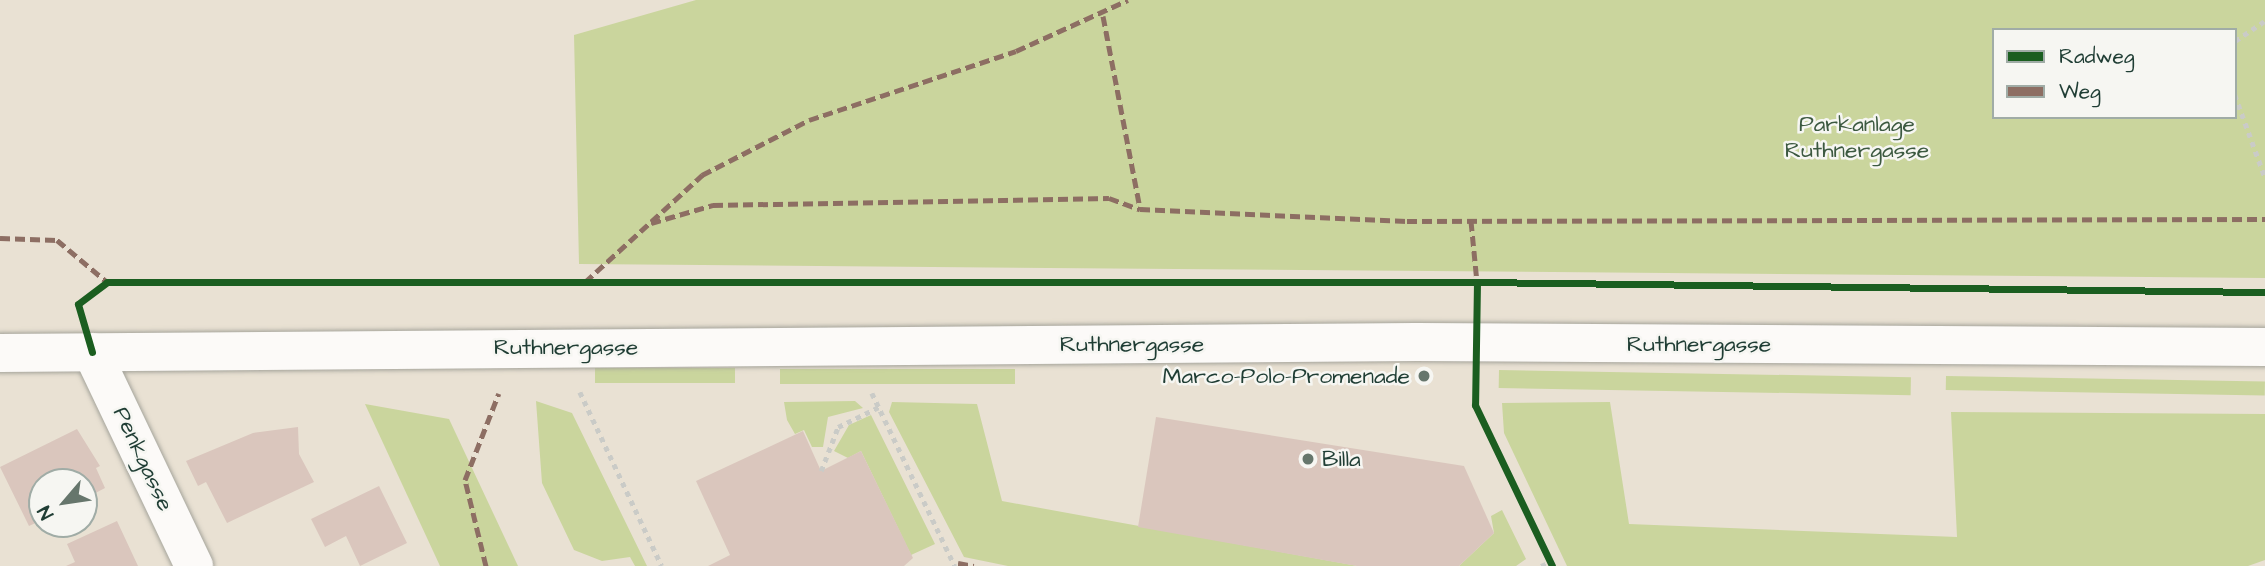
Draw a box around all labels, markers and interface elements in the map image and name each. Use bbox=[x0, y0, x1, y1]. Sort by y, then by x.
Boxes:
legend bbox=[1992, 28, 2237, 119]
text: Radweg bbox=[2059, 42, 2135, 71]
text: Weg bbox=[2059, 77, 2101, 106]
park label: Parkanlage Ruthnergasse bbox=[1785, 110, 1929, 164]
street label: Ruthnergasse bbox=[1060, 330, 1204, 358]
street label: Ruthnergasse bbox=[1627, 330, 1771, 358]
street label: Ruthnergasse bbox=[494, 333, 638, 361]
place label: Marco-Polo-Promenade bbox=[1163, 362, 1410, 390]
marker: Marco-Polo-Promenade bbox=[1416, 368, 1432, 384]
street label: Penkgasse bbox=[107, 402, 179, 516]
place label: Billa bbox=[1322, 445, 1361, 473]
marker: Billa bbox=[1300, 451, 1316, 467]
north arrow bbox=[28, 468, 98, 538]
text: N bbox=[31, 501, 61, 524]

